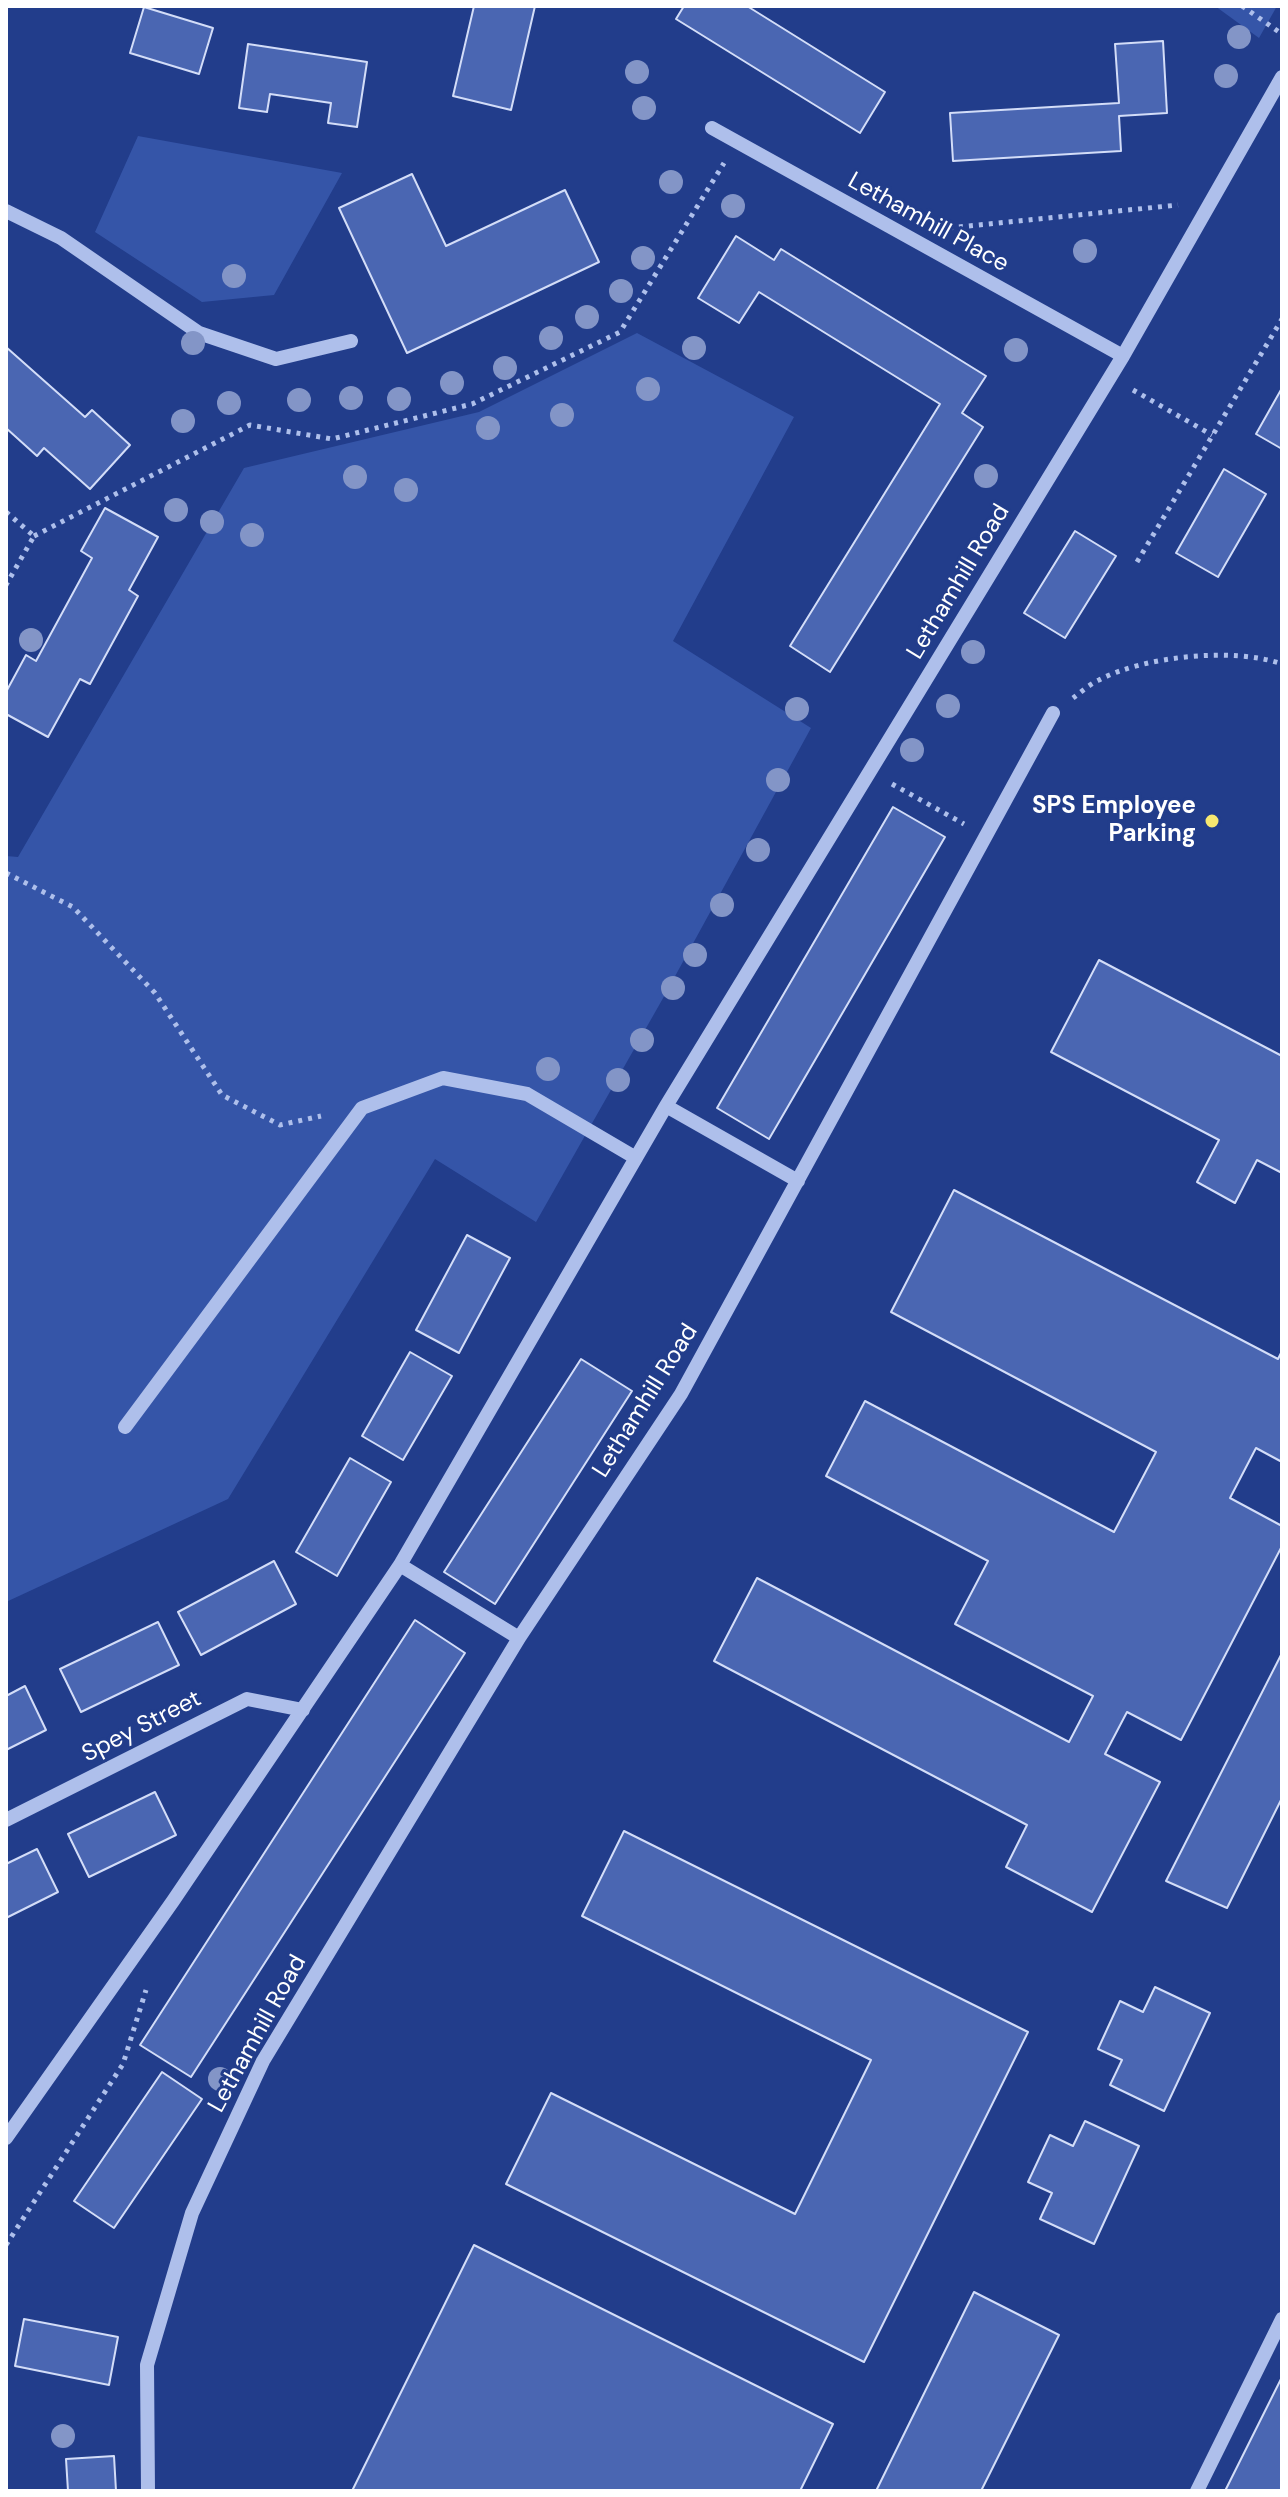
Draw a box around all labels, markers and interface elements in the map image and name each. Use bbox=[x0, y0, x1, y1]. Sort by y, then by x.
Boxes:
street label: Lethamhill Place bbox=[843, 167, 1013, 279]
street label: Lethamhill Road bbox=[901, 499, 1017, 665]
place label: SPS Employee Parking bbox=[1032, 793, 1196, 849]
marker: SPS Employee Parking bbox=[1203, 812, 1221, 830]
street label: Lethamhill Road bbox=[587, 1319, 705, 1483]
street label: Spey Street bbox=[78, 1685, 206, 1769]
street label: Lethamhill Road bbox=[203, 1950, 313, 2118]

